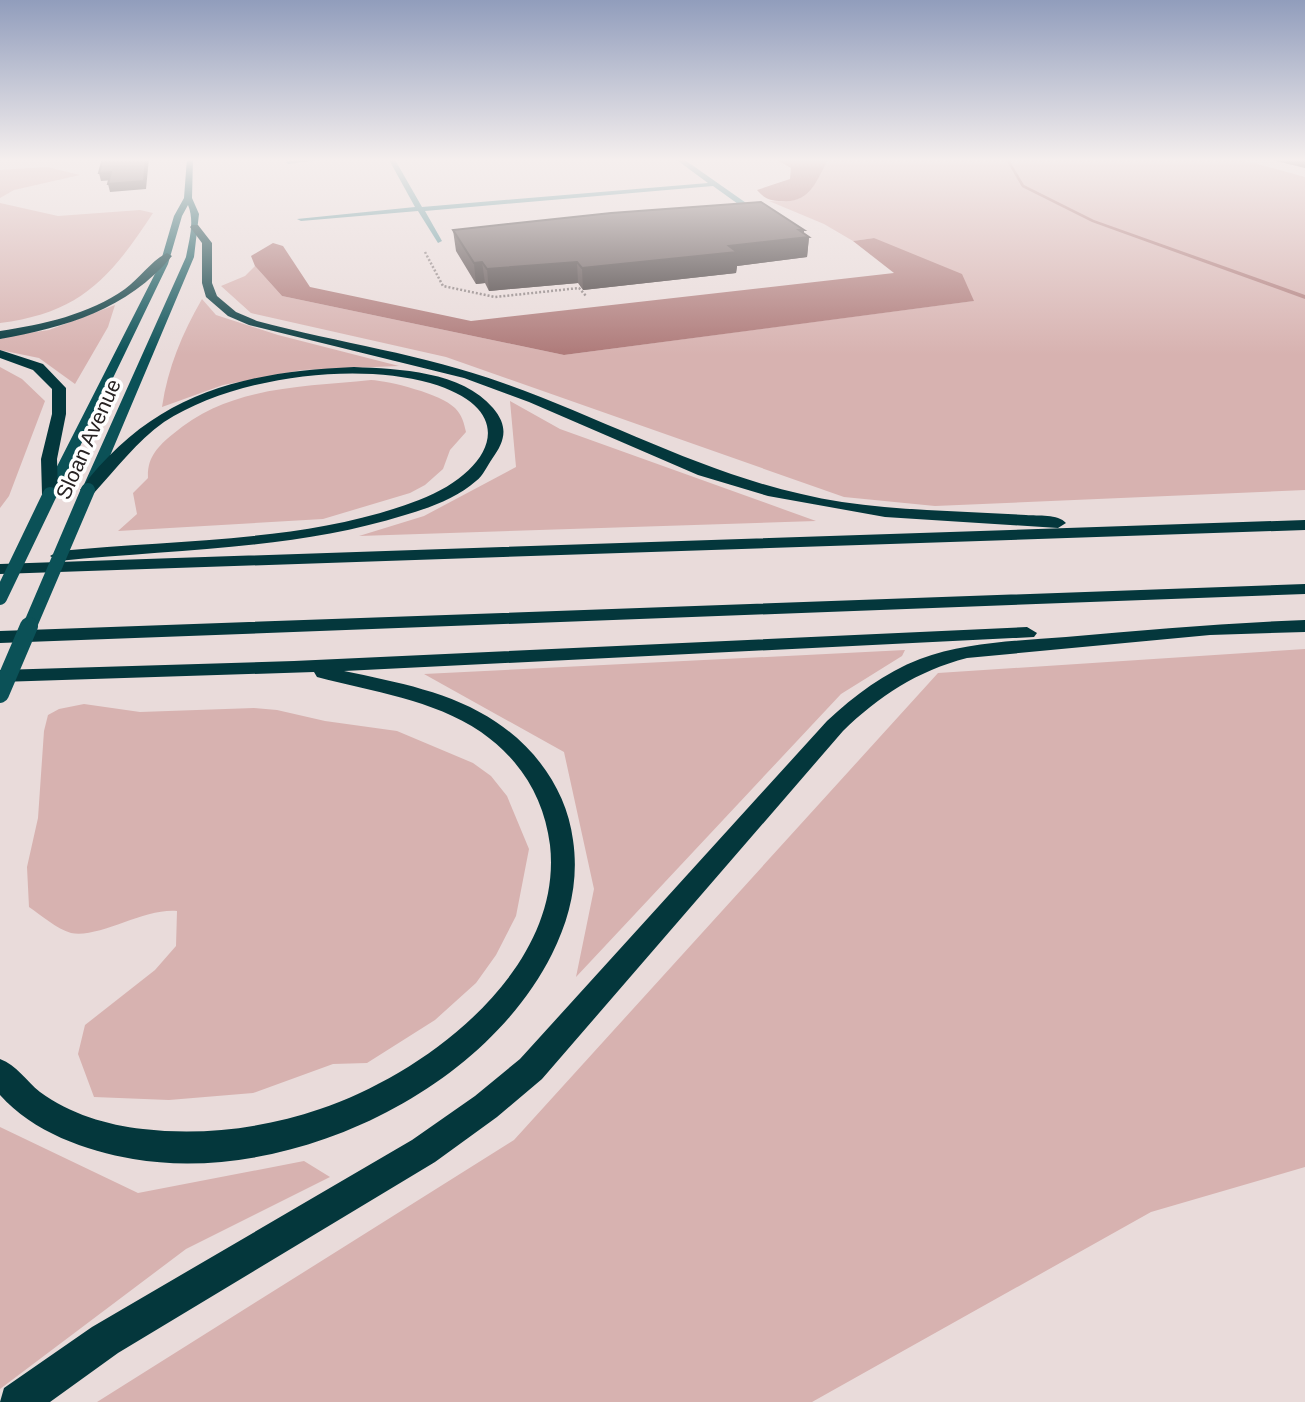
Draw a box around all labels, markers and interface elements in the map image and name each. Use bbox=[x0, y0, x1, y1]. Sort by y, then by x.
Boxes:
street label: Sloan Avenue bbox=[51, 375, 125, 503]

